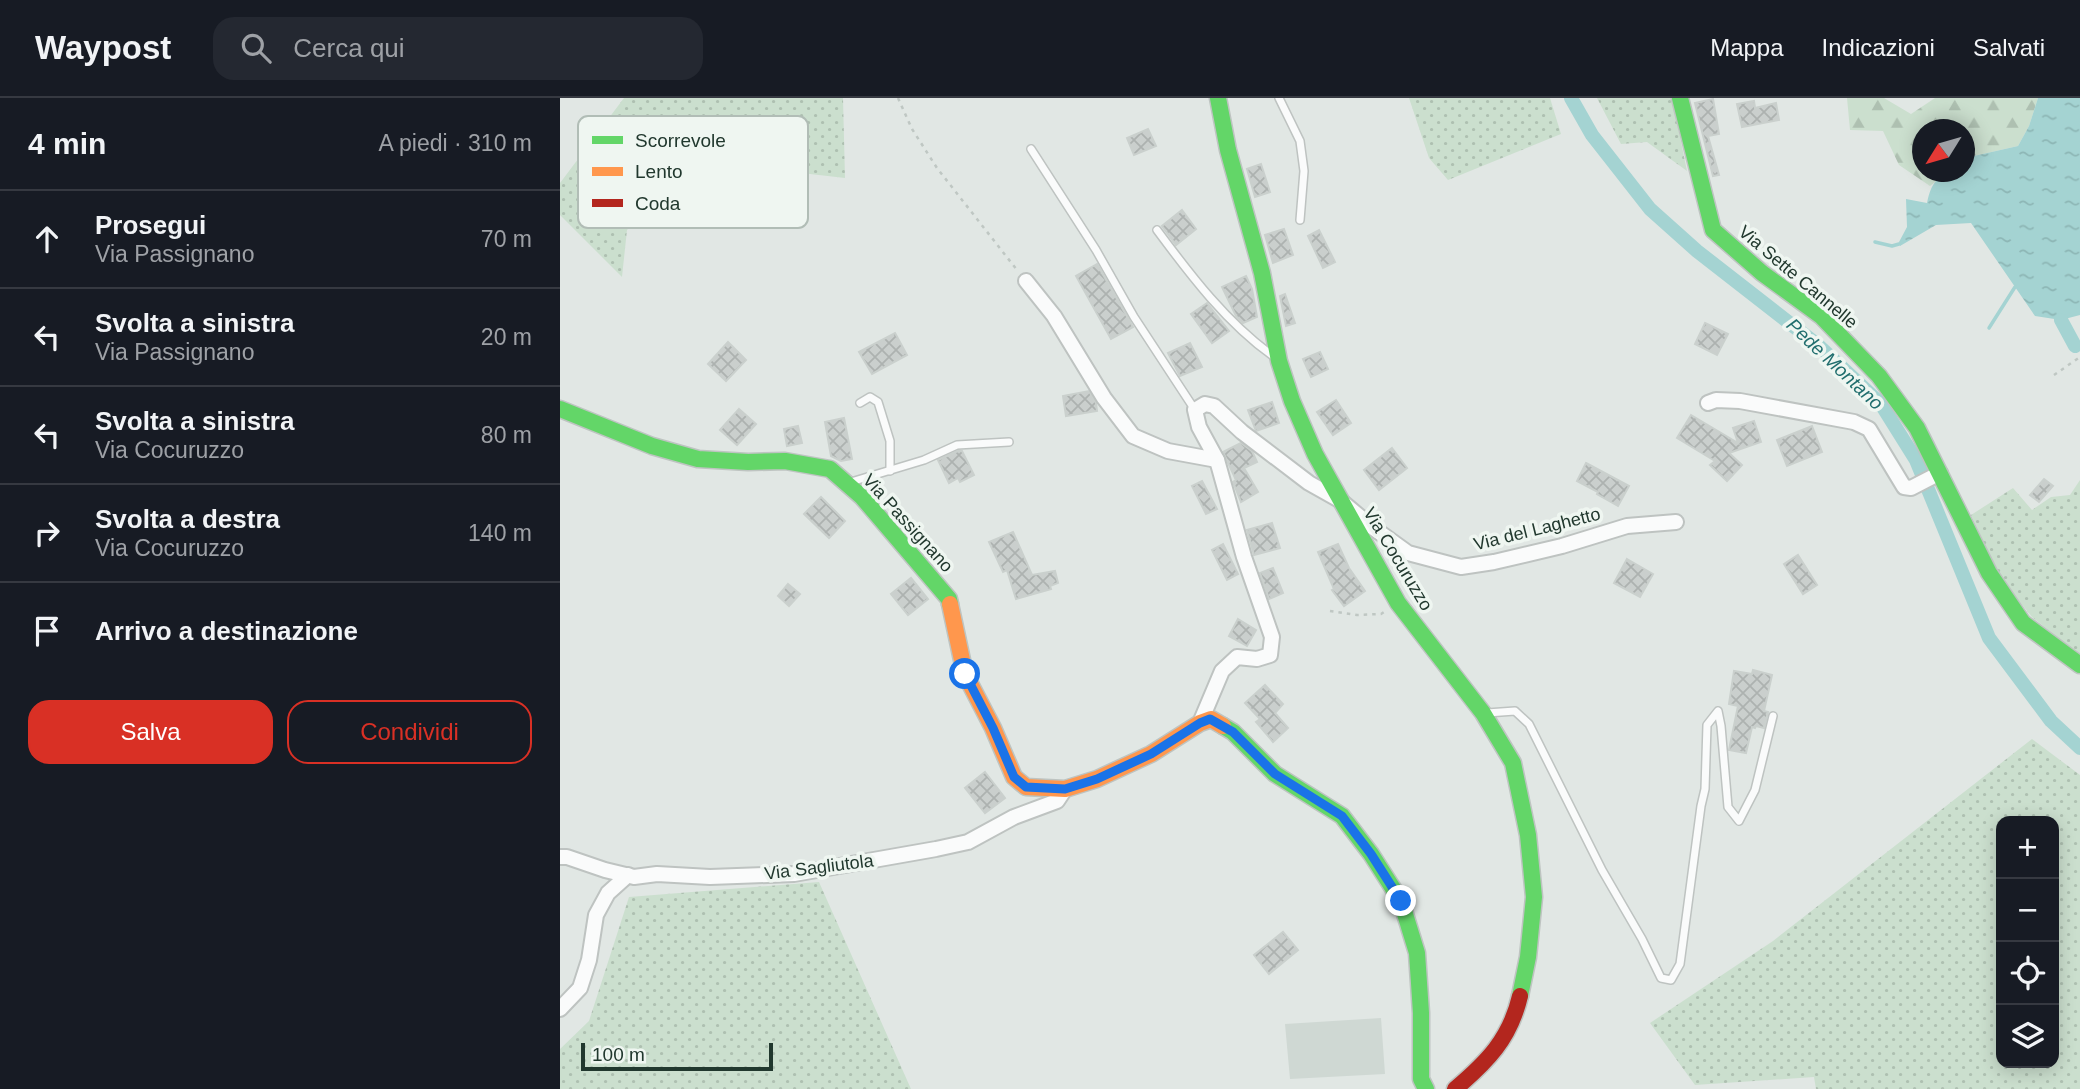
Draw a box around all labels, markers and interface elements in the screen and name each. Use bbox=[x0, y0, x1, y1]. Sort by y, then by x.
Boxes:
search box bbox=[213, 17, 703, 80]
text: Waypost bbox=[35, 29, 171, 66]
icon: search bbox=[237, 29, 275, 67]
text: Cerca qui bbox=[293, 33, 405, 63]
text: Mappa bbox=[1710, 34, 1784, 61]
text: Indicazioni bbox=[1822, 34, 1935, 61]
text: Salvati bbox=[1973, 34, 2045, 61]
legend bbox=[578, 116, 808, 228]
north arrow bbox=[1912, 119, 1975, 182]
text: 4 min bbox=[28, 127, 106, 160]
text: A piedi · 310 m bbox=[379, 130, 532, 156]
text: Scorrevole bbox=[635, 130, 726, 151]
text: Lento bbox=[635, 161, 683, 182]
text: Coda bbox=[635, 193, 681, 214]
text: Prosegui bbox=[95, 210, 206, 240]
icon: ahead bbox=[28, 220, 66, 258]
street label: Via Sette Cannelle bbox=[1735, 222, 1861, 332]
text: 70 m bbox=[481, 226, 532, 252]
text: Via Passignano bbox=[95, 241, 254, 267]
text: Svolta a sinistra bbox=[95, 308, 294, 338]
water label: Pede Montano bbox=[1783, 314, 1887, 414]
icon: left bbox=[28, 318, 66, 356]
text: 20 m bbox=[481, 324, 532, 350]
text: Via Passignano bbox=[95, 339, 254, 365]
text: Svolta a sinistra bbox=[95, 406, 294, 436]
icon: left bbox=[28, 416, 66, 454]
text: 80 m bbox=[481, 422, 532, 448]
text: Via Cocuruzzo bbox=[95, 437, 244, 463]
street label: Via Passignano bbox=[859, 470, 957, 576]
text: Svolta a destra bbox=[95, 504, 280, 534]
street label: Via Cocuruzzo bbox=[1359, 504, 1437, 614]
street label: Via del Laghetto bbox=[1472, 504, 1602, 554]
icon: right bbox=[28, 514, 66, 552]
text: 140 m bbox=[468, 520, 532, 546]
text: Via Cocuruzzo bbox=[95, 535, 244, 561]
icon: arrive bbox=[28, 612, 66, 650]
text: Arrivo a destinazione bbox=[95, 616, 358, 646]
route start bbox=[949, 658, 980, 689]
button: Salva bbox=[28, 700, 273, 764]
button: Condividi bbox=[287, 700, 532, 764]
map controls bbox=[1996, 816, 2059, 1068]
button: + bbox=[1996, 816, 2059, 879]
street label: Via Sagliutola bbox=[763, 850, 876, 884]
button: − bbox=[1996, 879, 2059, 942]
route end bbox=[1385, 885, 1416, 916]
button: locate bbox=[1996, 942, 2059, 1005]
button: layers bbox=[1996, 1005, 2059, 1068]
scale bar bbox=[581, 1040, 774, 1072]
text: 100 m bbox=[592, 1044, 645, 1065]

